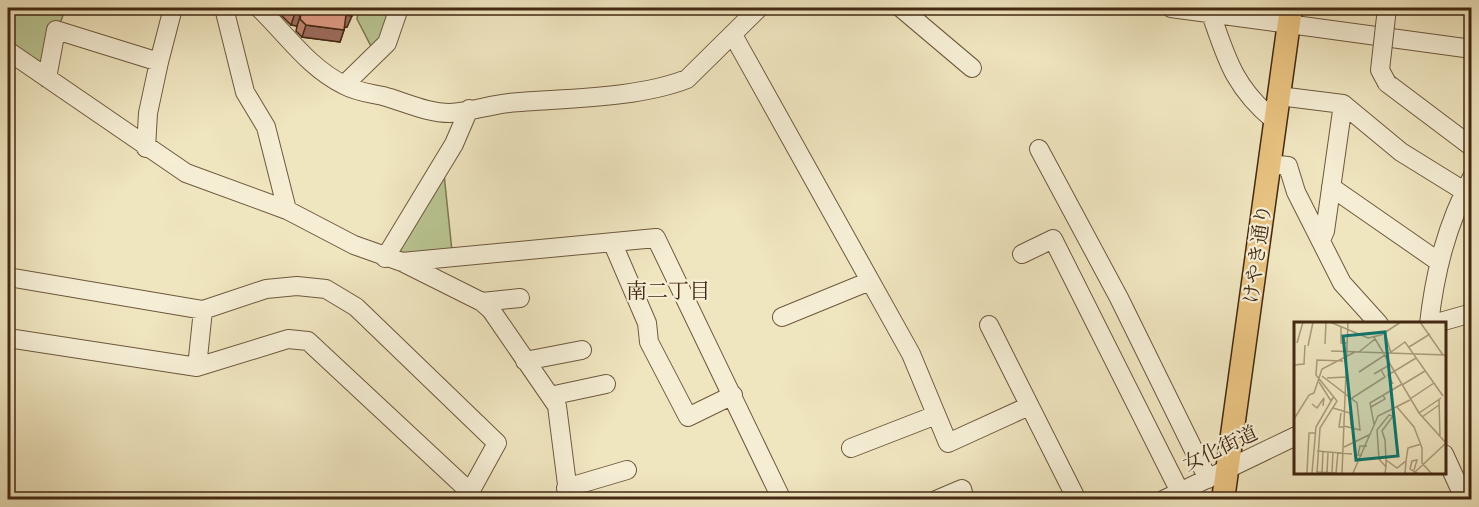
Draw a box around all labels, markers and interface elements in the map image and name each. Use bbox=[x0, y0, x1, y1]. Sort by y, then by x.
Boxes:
street label: けやき通り bbox=[1239, 203, 1278, 305]
district label: 南二丁目 bbox=[626, 279, 710, 305]
inset map bbox=[1294, 322, 1446, 474]
street label: 女化街道 bbox=[1179, 421, 1262, 478]

